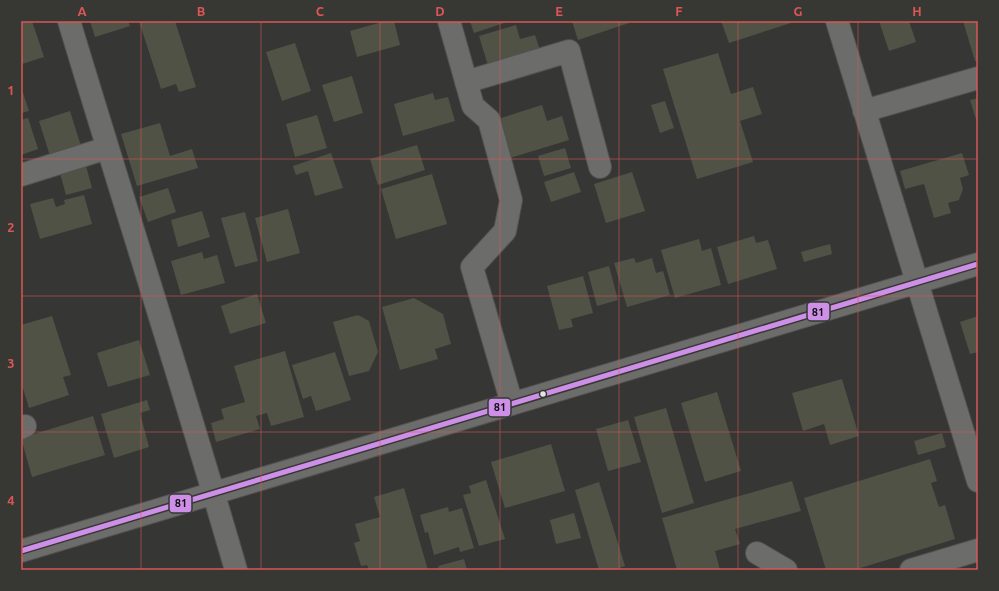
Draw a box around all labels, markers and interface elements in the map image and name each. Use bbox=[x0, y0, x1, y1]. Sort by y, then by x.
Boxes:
text: A bbox=[77, 4, 87, 18]
text: B bbox=[197, 4, 206, 18]
text: C bbox=[316, 4, 325, 18]
text: D bbox=[435, 4, 445, 18]
text: E bbox=[555, 4, 563, 18]
text: F bbox=[675, 4, 683, 18]
text: G bbox=[794, 4, 803, 18]
text: H bbox=[912, 4, 922, 18]
text: 1 bbox=[7, 83, 15, 97]
text: 2 bbox=[7, 220, 15, 234]
line badge: 81 bbox=[807, 302, 830, 321]
text: 81 bbox=[812, 306, 824, 318]
text: 3 bbox=[7, 356, 15, 370]
unlabelled marker bbox=[538, 389, 548, 399]
line badge: 81 bbox=[488, 398, 511, 417]
text: 81 bbox=[494, 401, 506, 413]
text: 4 bbox=[7, 493, 15, 507]
line badge: 81 bbox=[169, 494, 192, 513]
text: 81 bbox=[175, 497, 187, 509]

